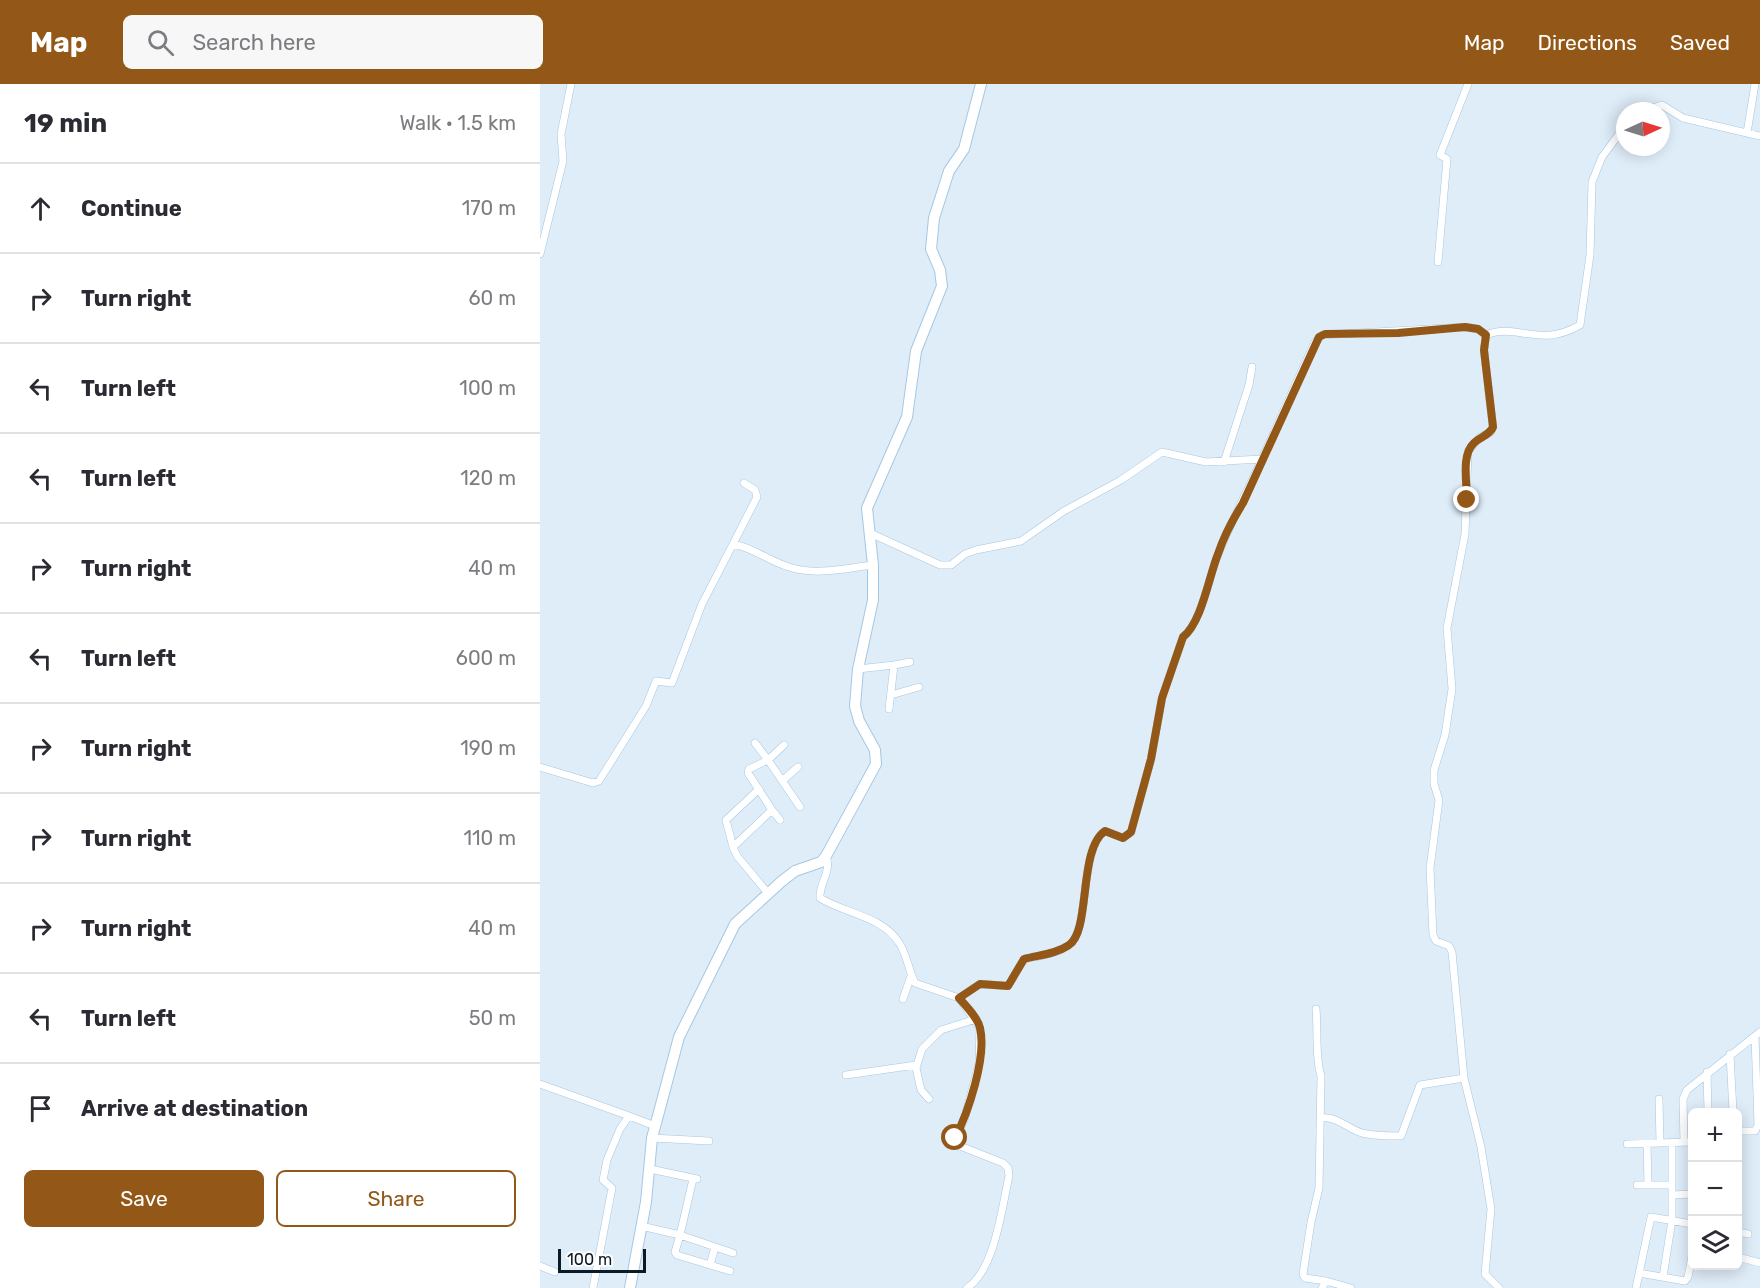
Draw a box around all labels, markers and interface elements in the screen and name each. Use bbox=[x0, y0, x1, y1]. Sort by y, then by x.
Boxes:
search box bbox=[123, 15, 543, 69]
text: Map bbox=[30, 26, 87, 59]
icon: search bbox=[144, 26, 177, 59]
text: Search here bbox=[192, 29, 316, 56]
text: Map bbox=[1464, 30, 1505, 55]
text: Directions bbox=[1538, 30, 1637, 55]
text: Saved bbox=[1670, 30, 1730, 55]
north arrow bbox=[1616, 102, 1670, 156]
text: 19 min bbox=[24, 108, 107, 139]
text: Walk · 1.5 km bbox=[400, 111, 516, 135]
icon: ahead bbox=[24, 192, 57, 225]
text: Continue bbox=[81, 195, 182, 222]
text: 170 m bbox=[462, 196, 516, 220]
icon: right bbox=[24, 282, 57, 315]
text: Turn right bbox=[81, 285, 191, 312]
text: 60 m bbox=[469, 286, 516, 310]
icon: left bbox=[24, 372, 57, 405]
text: Turn left bbox=[81, 375, 176, 402]
text: 100 m bbox=[459, 376, 516, 400]
icon: left bbox=[24, 462, 57, 495]
text: Turn left bbox=[81, 465, 176, 492]
text: 120 m bbox=[460, 466, 516, 490]
route end bbox=[1453, 486, 1479, 512]
icon: right bbox=[24, 552, 57, 585]
text: Turn right bbox=[81, 555, 191, 582]
text: 40 m bbox=[468, 556, 516, 580]
icon: left bbox=[24, 642, 57, 675]
text: Turn left bbox=[81, 645, 176, 672]
text: 600 m bbox=[456, 646, 516, 670]
icon: right bbox=[24, 732, 57, 765]
text: Turn right bbox=[81, 735, 191, 762]
text: 190 m bbox=[460, 736, 516, 760]
icon: right bbox=[24, 822, 57, 855]
text: Turn right bbox=[81, 825, 191, 852]
text: 110 m bbox=[464, 826, 516, 850]
icon: right bbox=[24, 912, 57, 945]
text: Turn right bbox=[81, 915, 191, 942]
text: 40 m bbox=[468, 916, 516, 940]
icon: left bbox=[24, 1002, 57, 1035]
text: Turn left bbox=[81, 1005, 176, 1032]
text: 50 m bbox=[469, 1006, 516, 1030]
icon: arrive bbox=[24, 1092, 57, 1125]
text: Arrive at destination bbox=[81, 1095, 308, 1122]
map controls bbox=[1688, 1108, 1742, 1270]
button: + bbox=[1688, 1108, 1742, 1162]
route start bbox=[941, 1124, 967, 1150]
button: − bbox=[1688, 1162, 1742, 1216]
button: Save bbox=[24, 1170, 264, 1227]
button: Share bbox=[276, 1170, 516, 1227]
button: layers bbox=[1688, 1216, 1742, 1270]
scale bar bbox=[558, 1246, 646, 1274]
text: 100 m bbox=[567, 1250, 612, 1269]

